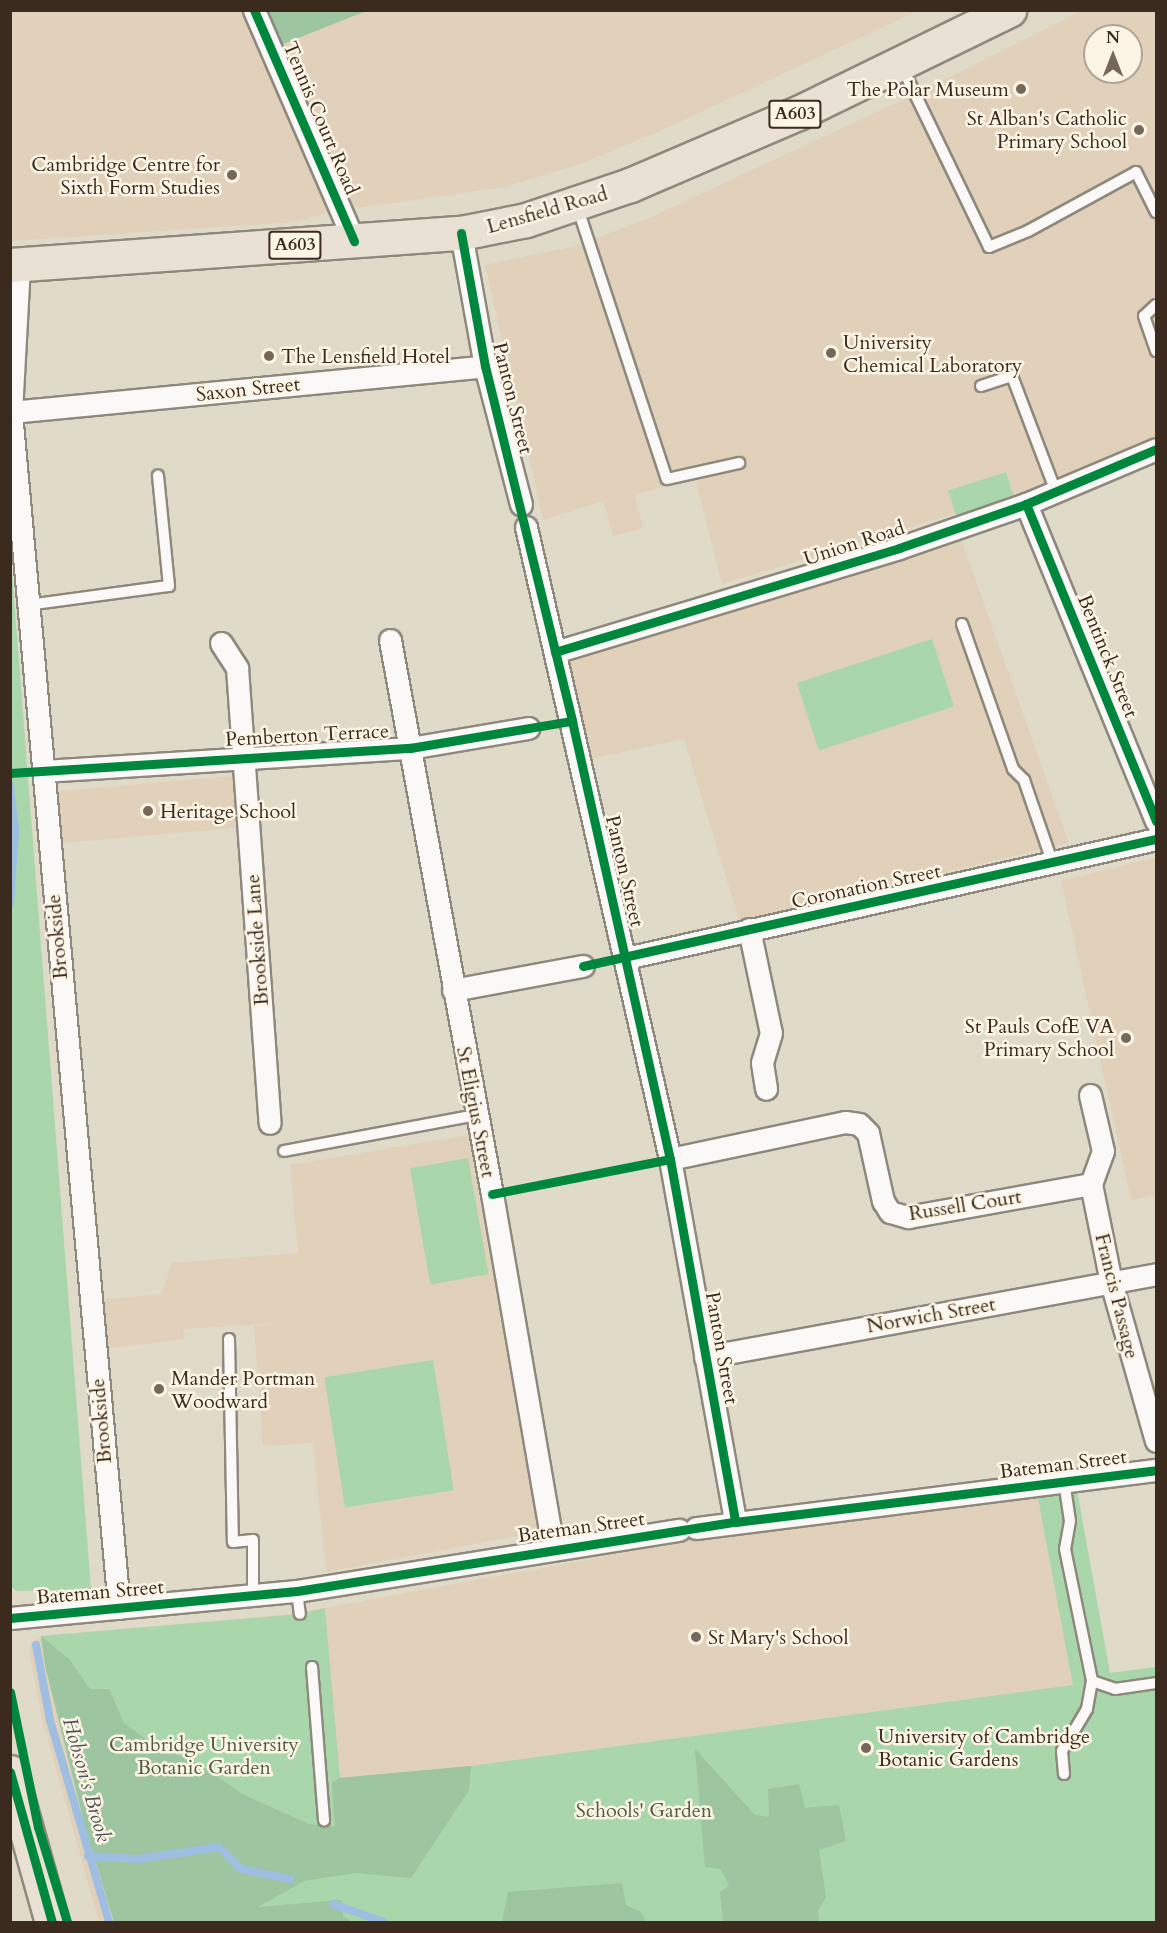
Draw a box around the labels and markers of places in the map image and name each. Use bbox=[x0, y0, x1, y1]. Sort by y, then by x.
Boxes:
place label: The Polar Museum bbox=[846, 77, 1009, 101]
marker: The Polar Museum bbox=[1014, 82, 1028, 96]
place label: St Alban's Catholic Primary School bbox=[967, 106, 1127, 153]
marker: St Alban's Catholic Primary School bbox=[1132, 123, 1146, 137]
place label: Cambridge Centre for Sixth Form Studies bbox=[31, 152, 220, 199]
marker: Cambridge Centre for Sixth Form Studies bbox=[225, 168, 239, 182]
place label: University Chemical Laboratory bbox=[843, 330, 1022, 377]
place label: The Lensfield Hotel bbox=[281, 344, 450, 368]
marker: University Chemical Laboratory bbox=[824, 346, 838, 360]
marker: The Lensfield Hotel bbox=[262, 349, 276, 363]
place label: Heritage School bbox=[160, 799, 296, 823]
marker: Heritage School bbox=[141, 804, 155, 818]
place label: St Pauls CofE VA Primary School bbox=[965, 1014, 1114, 1061]
marker: St Pauls CofE VA Primary School bbox=[1119, 1031, 1133, 1045]
place label: Mander Portman Woodward bbox=[171, 1366, 315, 1413]
marker: Mander Portman Woodward bbox=[152, 1382, 166, 1396]
place label: St Mary's School bbox=[708, 1625, 848, 1649]
marker: St Mary's School bbox=[689, 1630, 703, 1644]
place label: University of Cambridge Botanic Gardens bbox=[878, 1724, 1090, 1771]
marker: University of Cambridge Botanic Gardens bbox=[859, 1741, 873, 1755]

